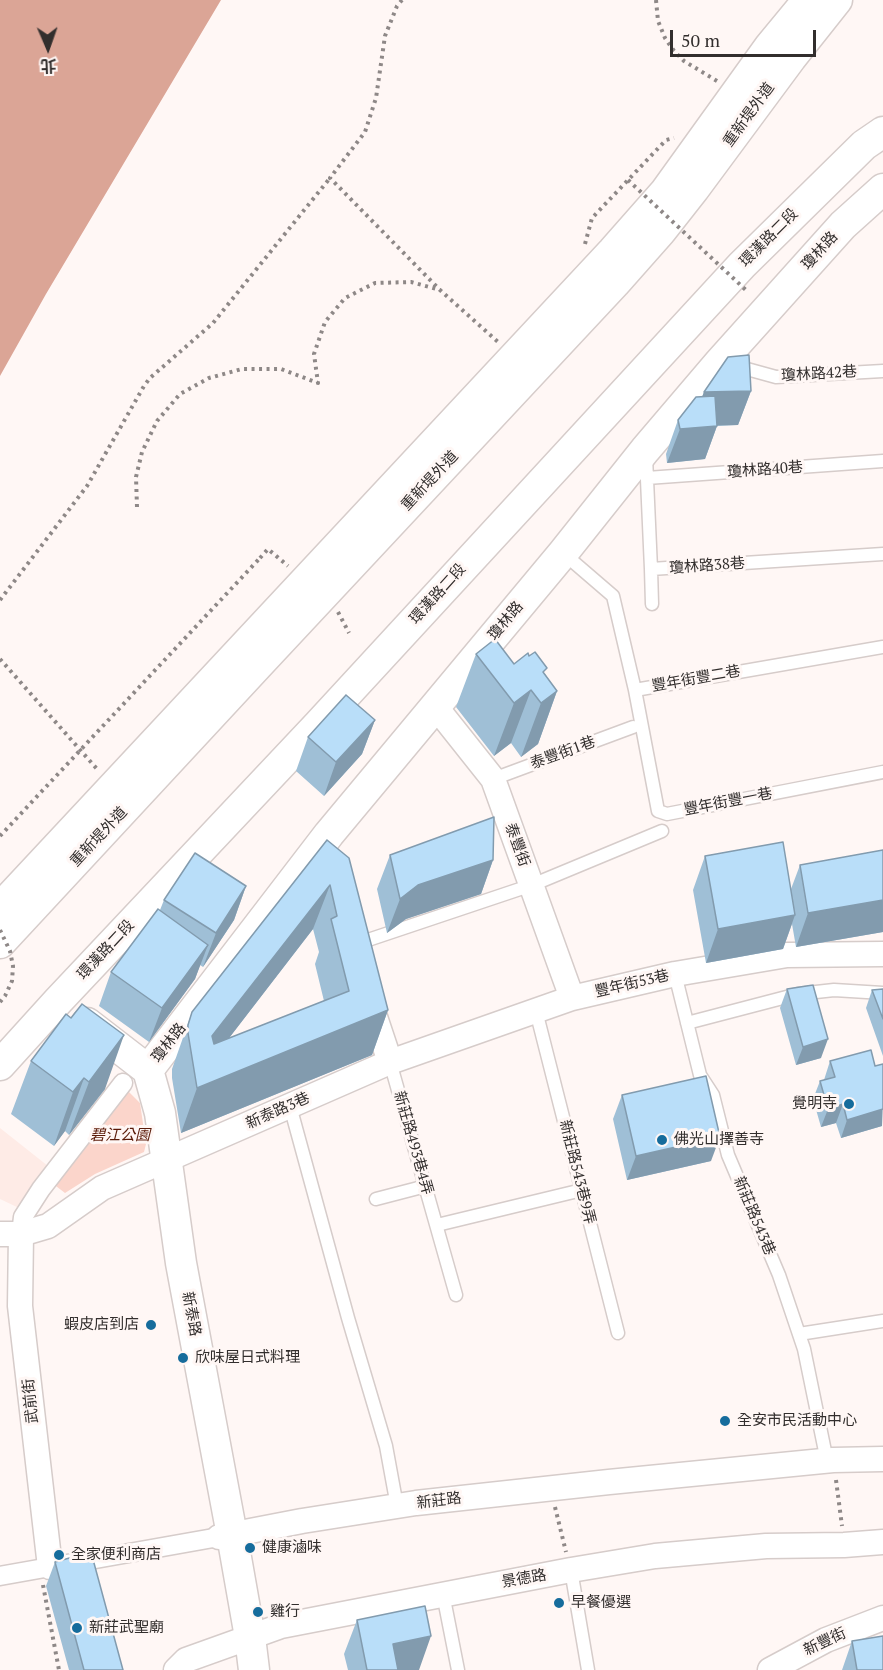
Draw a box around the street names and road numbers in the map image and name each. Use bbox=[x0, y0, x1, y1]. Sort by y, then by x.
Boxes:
street label: 重新堤外道 bbox=[720, 79, 778, 151]
street label: 環漢路二段 bbox=[736, 205, 802, 271]
street label: 瓊林路 bbox=[798, 228, 842, 274]
street label: 瓊林路42巷 bbox=[781, 363, 857, 385]
street label: 重新堤外道 bbox=[398, 447, 462, 515]
street label: 瓊林路40巷 bbox=[726, 458, 804, 482]
street label: 瓊林路38巷 bbox=[668, 554, 746, 578]
street label: 環漢路二段 bbox=[406, 560, 470, 628]
street label: 瓊林路 bbox=[485, 598, 527, 644]
street label: 豐年街豐二巷 bbox=[650, 662, 742, 696]
street label: 泰豐街1巷 bbox=[528, 733, 598, 773]
street label: 豐年街豐一巷 bbox=[682, 785, 774, 819]
street label: 重新堤外道 bbox=[67, 803, 131, 871]
street label: 泰豐街 bbox=[501, 821, 533, 869]
street label: 環漢路二段 bbox=[74, 916, 138, 984]
street label: 豐年街53巷 bbox=[593, 967, 671, 1001]
street label: 瓊林路 bbox=[148, 1020, 190, 1066]
street label: 新泰路3巷 bbox=[243, 1089, 313, 1133]
street label: 新莊路493巷4弄 bbox=[390, 1089, 436, 1197]
street label: 新莊路543巷9弄 bbox=[555, 1118, 599, 1226]
street label: 新莊路543巷 bbox=[729, 1174, 779, 1258]
street label: 新泰路 bbox=[178, 1290, 204, 1338]
street label: 武前街 bbox=[20, 1378, 42, 1424]
street label: 新莊路 bbox=[416, 1489, 462, 1513]
street label: 景德路 bbox=[500, 1566, 548, 1592]
street label: 新豐街 bbox=[801, 1624, 849, 1660]

